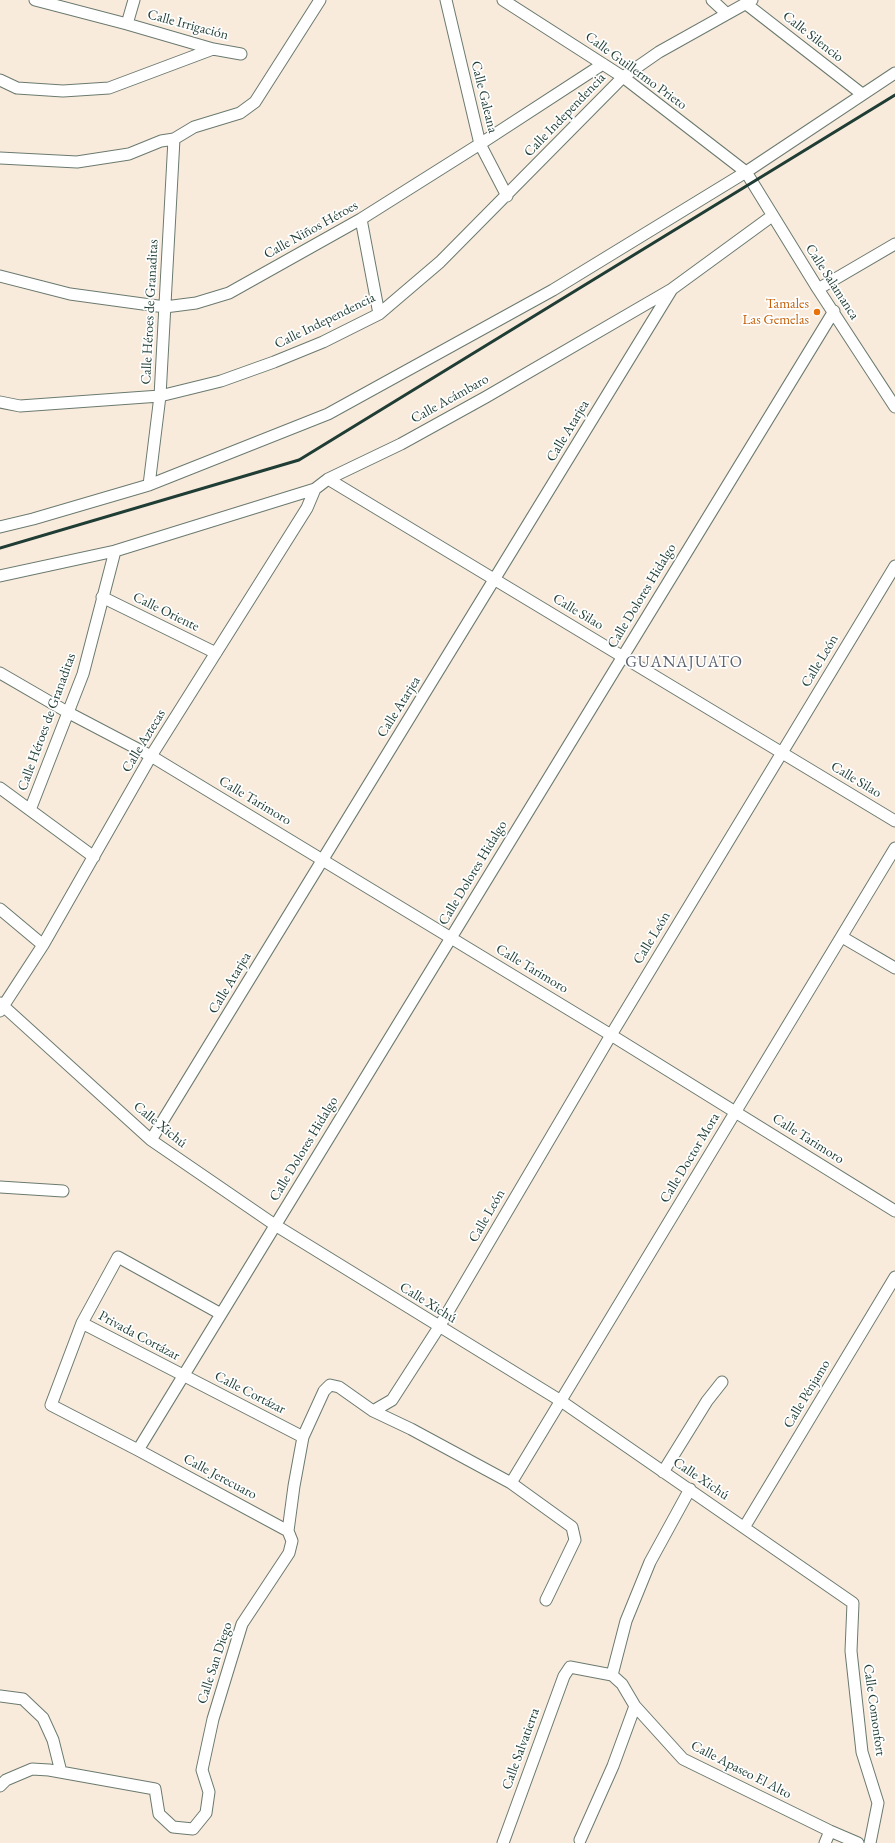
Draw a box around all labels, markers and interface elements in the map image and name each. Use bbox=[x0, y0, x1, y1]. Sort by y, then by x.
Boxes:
street label: Calle Irrigación bbox=[146, 6, 230, 44]
street label: Calle Silencio bbox=[779, 8, 847, 66]
street label: Calle Guillermo Prieto bbox=[582, 28, 690, 114]
street label: Calle Galeana bbox=[467, 59, 501, 135]
street label: Calle Independencia bbox=[521, 70, 609, 160]
street label: Calle Niños Héroes bbox=[261, 197, 361, 263]
street label: Calle Héroes de Granaditas bbox=[138, 239, 162, 385]
street label: Calle Salamanca bbox=[801, 241, 863, 323]
street label: Calle Independencia bbox=[272, 289, 378, 353]
place label: Tamales Las Gemelas bbox=[742, 296, 809, 328]
marker: Tamales Las Gemelas bbox=[812, 307, 822, 317]
street label: Calle Acámbaro bbox=[408, 371, 492, 427]
street label: Calle Atarjea bbox=[543, 397, 593, 465]
street label: Calle Dolores Hidalgo bbox=[604, 541, 680, 651]
street label: Calle Oriente bbox=[130, 589, 202, 635]
street label: Calle Silao bbox=[550, 590, 606, 634]
street label: Calle León bbox=[798, 632, 842, 690]
street label: Calle Héroes de Granaditas bbox=[14, 651, 80, 793]
district label: GUANAJUATO bbox=[625, 653, 743, 673]
street label: Calle Atarjea bbox=[374, 673, 424, 741]
street label: Calle Aztecas bbox=[119, 706, 169, 776]
street label: Calle Silao bbox=[828, 758, 884, 802]
street label: Calle Tarimoro bbox=[216, 773, 294, 829]
street label: Calle Dolores Hidalgo bbox=[435, 818, 511, 928]
street label: Calle León bbox=[630, 909, 674, 967]
street label: Calle Tarimoro bbox=[493, 941, 571, 997]
street label: Calle Atarjea bbox=[205, 949, 255, 1017]
street label: Calle Dolores Hidalgo bbox=[266, 1094, 342, 1204]
street label: Calle Xichú bbox=[130, 1098, 190, 1152]
street label: Calle Doctor Mora bbox=[657, 1110, 723, 1206]
street label: Calle Tarimoro bbox=[769, 1110, 847, 1168]
street label: Calle León bbox=[465, 1187, 509, 1245]
street label: Calle Xichú bbox=[396, 1279, 460, 1327]
street label: Privada Cortázar bbox=[96, 1308, 182, 1364]
street label: Calle Pénjamo bbox=[780, 1357, 834, 1431]
street label: Calle Cortázar bbox=[212, 1368, 288, 1418]
street label: Calle Jerecuaro bbox=[180, 1451, 260, 1503]
street label: Calle Xichú bbox=[670, 1454, 732, 1504]
street label: Calle San Diego bbox=[194, 1620, 236, 1706]
street label: Calle Comonfort bbox=[859, 1663, 889, 1757]
street label: Calle Salvatierra bbox=[498, 1706, 544, 1792]
street label: Calle Apaseo El Alto bbox=[688, 1737, 794, 1803]

